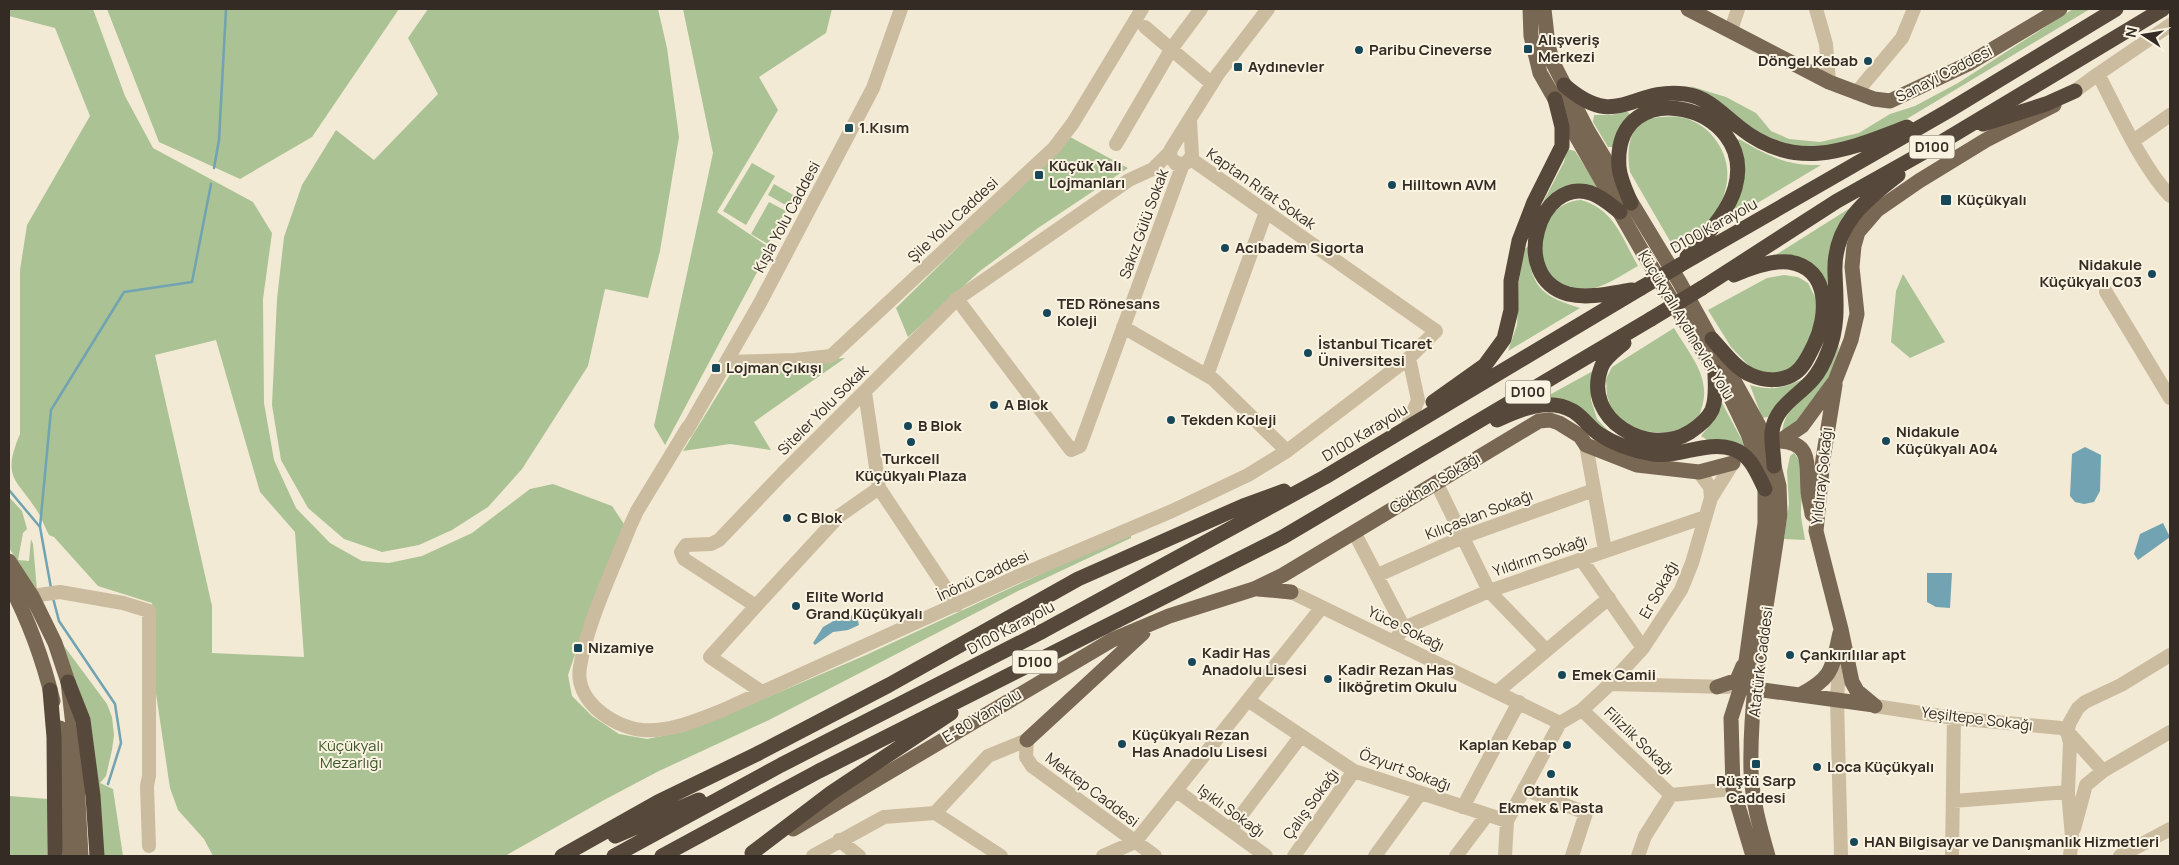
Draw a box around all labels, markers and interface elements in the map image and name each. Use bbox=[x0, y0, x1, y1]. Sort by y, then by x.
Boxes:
north arrow bbox=[2119, 10, 2169, 60]
text: N bbox=[2120, 25, 2141, 39]
place label: Alışveriş Merkezi bbox=[1538, 29, 1600, 67]
place label: Paribu Cineverse bbox=[1369, 39, 1492, 60]
street label: Sanayi Caddesi bbox=[1892, 40, 1996, 107]
marker: Alışveriş Merkezi bbox=[1522, 43, 1534, 55]
marker: Paribu Cineverse bbox=[1353, 44, 1365, 56]
place label: Döngel Kebab bbox=[1758, 50, 1858, 71]
marker: Döngel Kebab bbox=[1862, 55, 1874, 67]
place label: Aydınevler bbox=[1248, 56, 1324, 77]
marker: Aydınevler bbox=[1232, 61, 1244, 73]
place label: 1.Kısım bbox=[859, 117, 909, 138]
marker: 1.Kısım bbox=[843, 122, 855, 134]
road number: D100 bbox=[1910, 136, 1954, 158]
street label: Kaptan Rıfat Sokak bbox=[1202, 143, 1321, 235]
place label: Küçük Yalı Lojmanları bbox=[1049, 155, 1125, 193]
street label: Kışla Yolu Caddesi bbox=[748, 157, 825, 276]
street label: Sakız Gülü Sokak bbox=[1114, 165, 1173, 282]
marker: Küçük Yalı Lojmanları bbox=[1033, 169, 1045, 181]
street label: Şile Yolu Caddesi bbox=[903, 172, 1002, 267]
place label: Hilltown AVM bbox=[1402, 174, 1496, 195]
marker: Hilltown AVM bbox=[1386, 179, 1398, 191]
place label: Küçükyalı bbox=[1957, 189, 2027, 210]
street label: D100 Karayolu bbox=[1667, 193, 1761, 258]
marker: Küçükyalı bbox=[1939, 193, 1953, 207]
place label: Acıbadem Sigorta bbox=[1235, 237, 1364, 258]
marker: Acıbadem Sigorta bbox=[1219, 242, 1231, 254]
street label: Küçükyalı Aydınevler Yolu bbox=[1633, 246, 1739, 403]
place label: Nidakule Küçükyalı C03 bbox=[2040, 254, 2142, 292]
marker: Nidakule Küçükyalı C03 bbox=[2146, 268, 2158, 280]
place label: TED Rönesans Koleji bbox=[1057, 293, 1160, 331]
marker: TED Rönesans Koleji bbox=[1041, 307, 1053, 319]
place label: İstanbul Ticaret Üniversitesi bbox=[1318, 333, 1433, 371]
marker: İstanbul Ticaret Üniversitesi bbox=[1302, 347, 1314, 359]
place label: Lojman Çıkışı bbox=[726, 357, 822, 378]
street label: Siteler Yolu Sokak bbox=[773, 359, 873, 460]
marker: Lojman Çıkışı bbox=[710, 362, 722, 374]
road number: D100 bbox=[1506, 381, 1550, 404]
place label: A Blok bbox=[1004, 394, 1049, 415]
marker: A Blok bbox=[988, 399, 1000, 411]
street label: D100 Karayolu bbox=[1318, 399, 1411, 466]
place label: Tekden Koleji bbox=[1181, 409, 1276, 430]
marker: Tekden Koleji bbox=[1165, 414, 1177, 426]
place label: B Blok bbox=[918, 415, 962, 436]
marker: B Blok bbox=[902, 420, 914, 432]
place label: Nidakule Küçükyalı A04 bbox=[1896, 421, 1998, 459]
street label: Yıldıray Sokağı bbox=[1806, 426, 1837, 526]
marker: Nidakule Küçükyalı A04 bbox=[1880, 435, 1892, 447]
marker: Turkcell Küçükyalı Plaza bbox=[905, 436, 917, 448]
street label: Gökhan Sokağı bbox=[1385, 447, 1484, 518]
place label: Turkcell Küçükyalı Plaza bbox=[855, 448, 967, 486]
street label: Kılıçaslan Sokağı bbox=[1422, 484, 1536, 545]
place label: C Blok bbox=[797, 507, 843, 528]
marker: C Blok bbox=[781, 512, 793, 524]
street label: Yıldırım Sokağı bbox=[1490, 530, 1590, 582]
street label: İnönü Caddesi bbox=[933, 545, 1032, 606]
street label: Er Sokağı bbox=[1634, 557, 1683, 623]
place label: Elite World Grand Küçükyalı bbox=[806, 586, 923, 624]
street label: D100 Karayolu bbox=[963, 596, 1058, 659]
marker: Elite World Grand Küçükyalı bbox=[790, 600, 802, 612]
street label: Yüce Sokağı bbox=[1364, 601, 1448, 656]
street label: Atatürk Caddesi bbox=[1743, 605, 1778, 718]
place label: Nizamiye bbox=[588, 637, 654, 658]
marker: Nizamiye bbox=[572, 642, 584, 654]
place label: Kadir Has Anadolu Lisesi bbox=[1202, 642, 1307, 680]
place label: Çankırılılar apt bbox=[1800, 644, 1906, 665]
marker: Çankırılılar apt bbox=[1784, 649, 1796, 661]
road number: D100 bbox=[1012, 650, 1058, 674]
marker: Kadir Has Anadolu Lisesi bbox=[1186, 656, 1198, 668]
place label: Kadir Rezan Has İlköğretim Okulu bbox=[1338, 659, 1457, 697]
place label: Emek Camii bbox=[1572, 664, 1656, 685]
marker: Emek Camii bbox=[1556, 669, 1568, 681]
marker: Kadir Rezan Has İlköğretim Okulu bbox=[1322, 673, 1334, 685]
street label: E-80 Yanyolu bbox=[938, 684, 1025, 747]
street label: Yeşiltepe Sokağı bbox=[1920, 701, 2034, 736]
street label: Filizlik Sokağı bbox=[1600, 702, 1679, 779]
place label: Küçükyalı Rezan Has Anadolu Lisesi bbox=[1132, 724, 1267, 762]
place label: Kaplan Kebap bbox=[1459, 734, 1557, 755]
park label: Küçükyalı Mezarlığı bbox=[319, 735, 383, 773]
marker: Küçükyalı Rezan Has Anadolu Lisesi bbox=[1116, 738, 1128, 750]
marker: Kaplan Kebap bbox=[1561, 739, 1573, 751]
street label: Özyurt Sokağı bbox=[1356, 743, 1454, 796]
street label: Mektep Caddesi bbox=[1041, 748, 1143, 832]
place label: Loca Küçükyalı bbox=[1827, 756, 1934, 777]
marker: Rüştü Sarp Caddesi bbox=[1750, 758, 1762, 770]
marker: Loca Küçükyalı bbox=[1811, 761, 1823, 773]
street label: Çalış Sokağı bbox=[1278, 764, 1344, 844]
marker: Otantik Ekmek & Pasta bbox=[1545, 768, 1557, 780]
place label: Rüştü Sarp Caddesi bbox=[1716, 770, 1796, 808]
street label: Işıklı Sokağı bbox=[1193, 779, 1269, 842]
place label: Otantik Ekmek & Pasta bbox=[1499, 780, 1603, 818]
place label: HAN Bilgisayar ve Danışmanlık Hizmetleri bbox=[1864, 831, 2159, 852]
marker: HAN Bilgisayar ve Danışmanlık Hizmetleri bbox=[1848, 836, 1860, 848]

